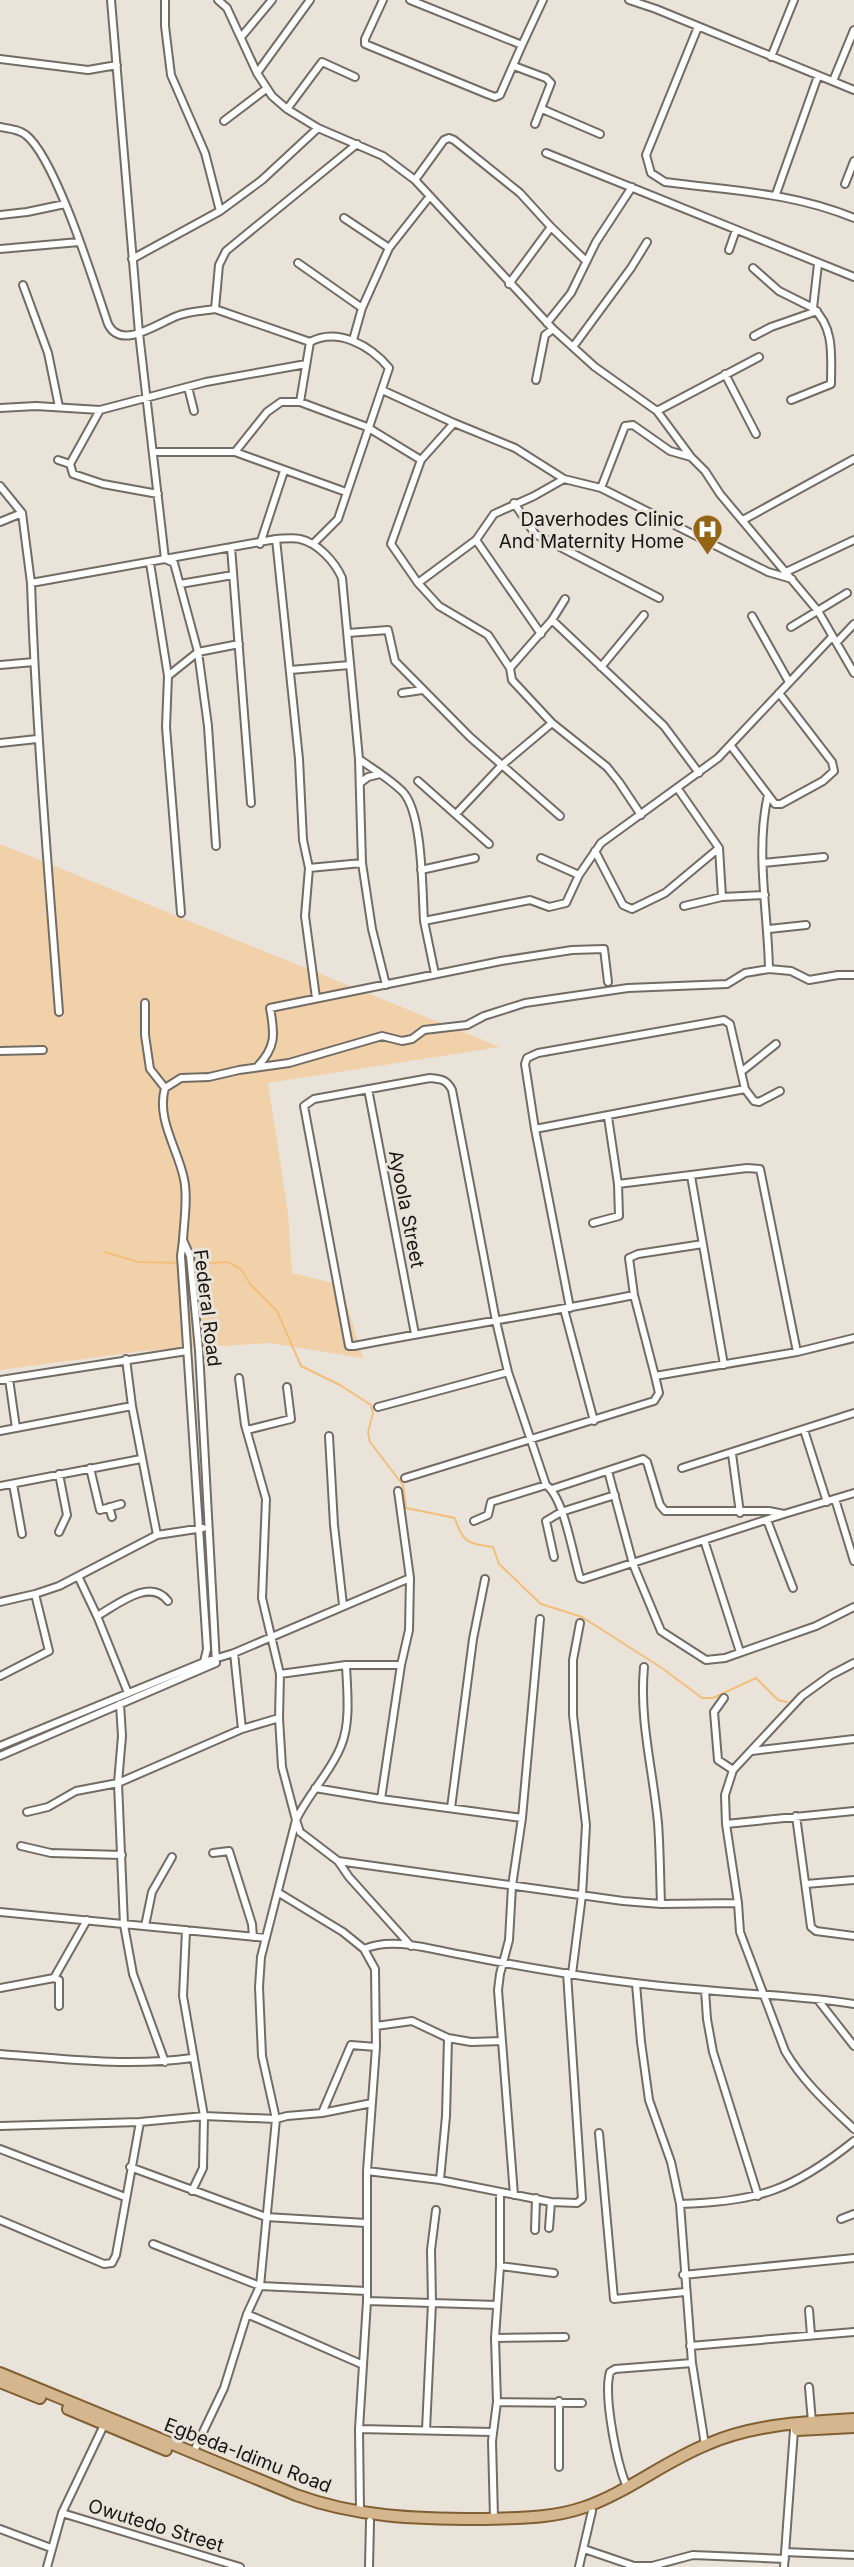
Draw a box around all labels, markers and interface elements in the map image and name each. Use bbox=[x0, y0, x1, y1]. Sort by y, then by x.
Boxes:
place label: Daverhodes Clinic And Maternity Home bbox=[499, 508, 684, 553]
hospital icon: Daverhodes Clinic And Maternity Home bbox=[690, 513, 724, 557]
street label: Ayoola Street bbox=[384, 1148, 429, 1270]
street label: Federal Road bbox=[189, 1248, 226, 1368]
street label: Egbeda-Idimu Road bbox=[161, 2413, 335, 2498]
street label: Owutedo Street bbox=[85, 2494, 226, 2557]

